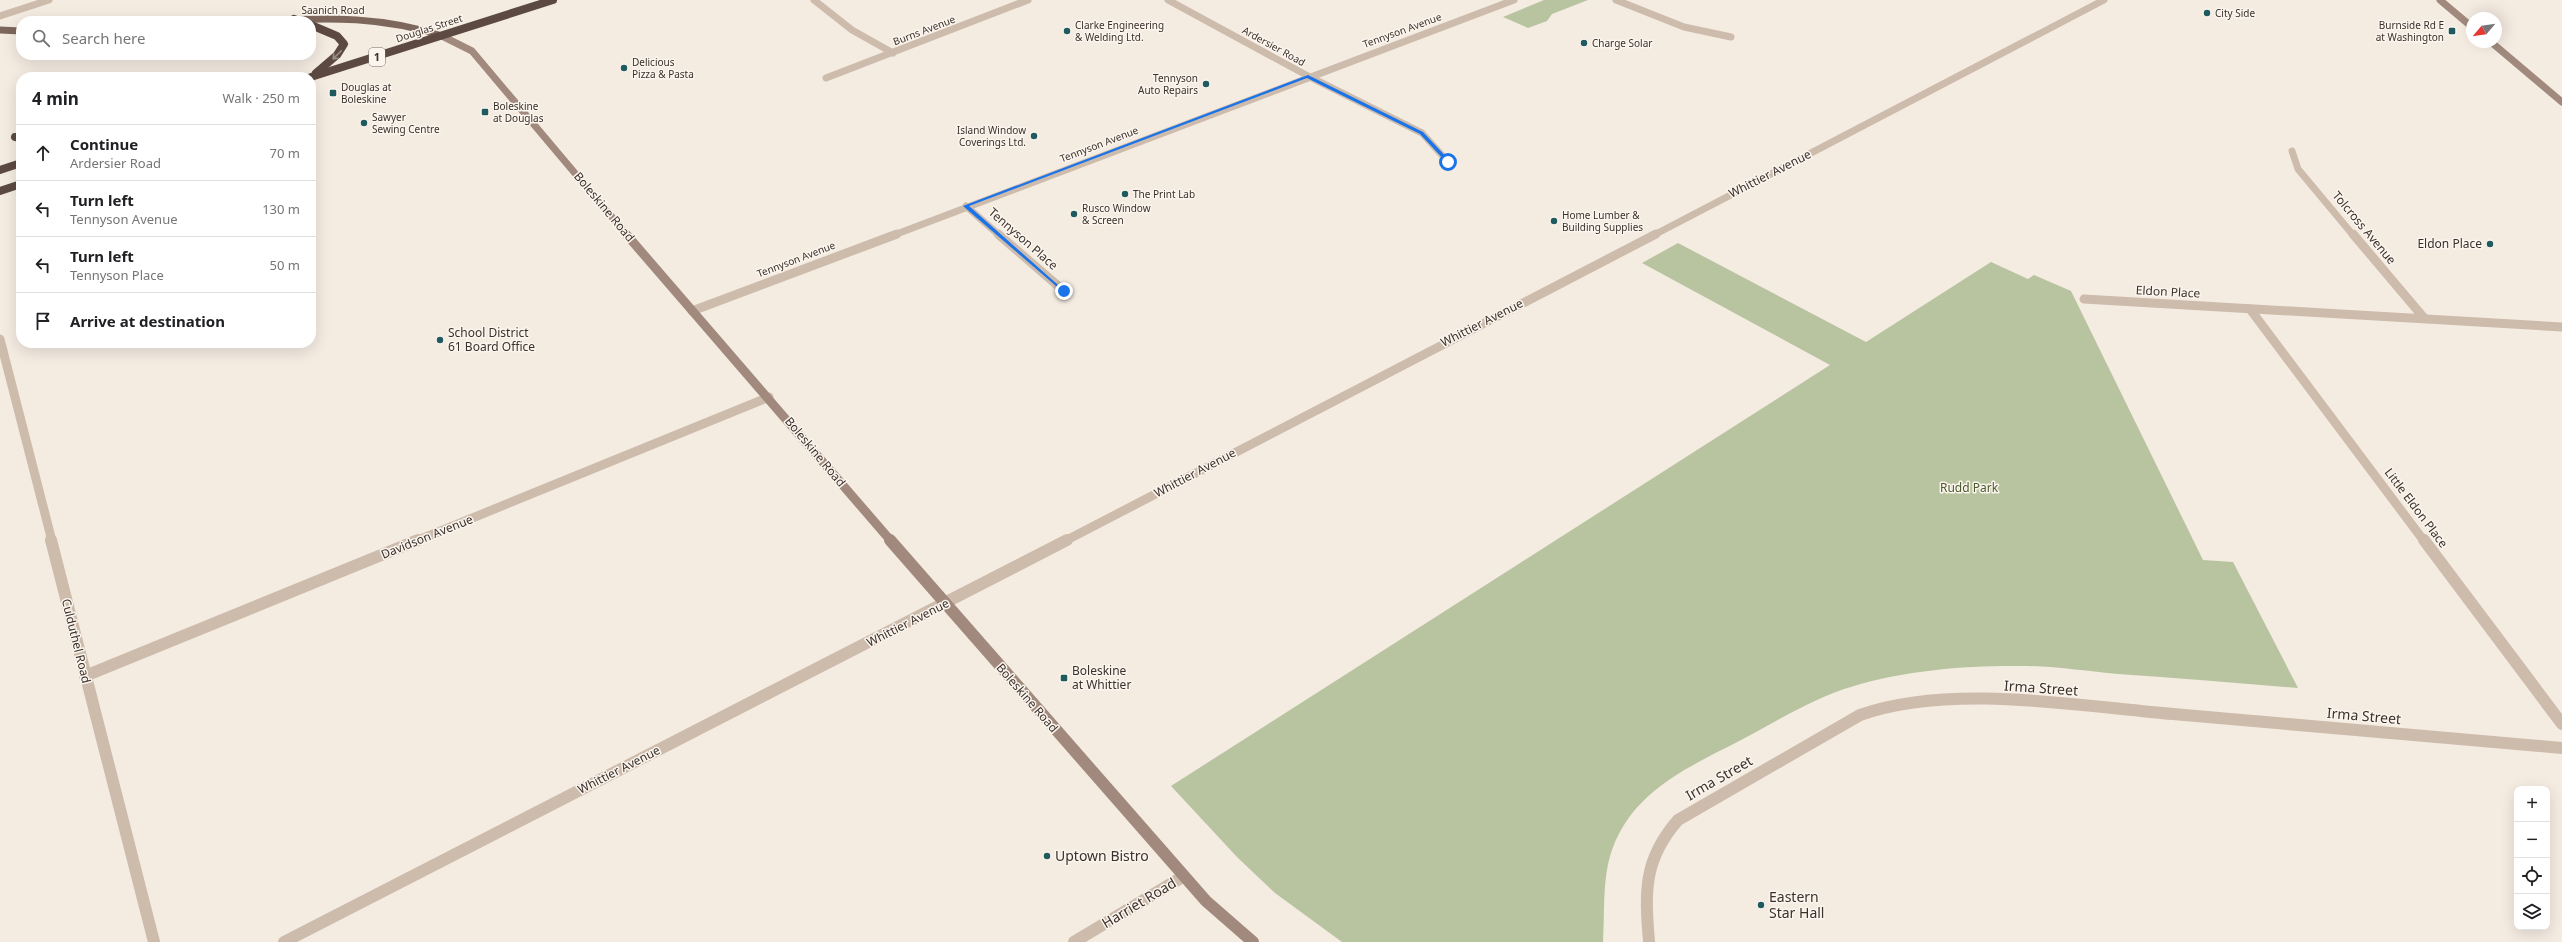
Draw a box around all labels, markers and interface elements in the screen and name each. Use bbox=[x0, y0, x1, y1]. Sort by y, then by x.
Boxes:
street label: Saanich Road bbox=[301, 3, 365, 17]
place label: City Side bbox=[2215, 6, 2255, 20]
marker: City Side bbox=[2202, 8, 2212, 18]
street label: Tennyson Avenue bbox=[1361, 9, 1444, 51]
street label: Douglas Street bbox=[394, 11, 464, 45]
street label: Burns Avenue bbox=[891, 12, 957, 48]
north arrow bbox=[2466, 12, 2502, 48]
search box bbox=[16, 16, 316, 60]
place label: Clarke Engineering & Welding Ltd. bbox=[1075, 18, 1164, 44]
place label: Burnside Rd E at Washington bbox=[2376, 18, 2444, 44]
street label: Ardersier Road bbox=[1240, 23, 1308, 69]
marker: Clarke Engineering & Welding Ltd. bbox=[1062, 26, 1072, 36]
marker: Burnside Rd E at Washington bbox=[2447, 26, 2457, 36]
icon: search bbox=[30, 27, 52, 49]
text: Search here bbox=[62, 28, 145, 48]
place label: Charge Solar bbox=[1592, 36, 1652, 50]
marker: Charge Solar bbox=[1579, 38, 1589, 48]
road number: 1 bbox=[369, 48, 385, 66]
one-way arrow bbox=[332, 50, 342, 60]
place label: Delicious Pizza & Pasta bbox=[632, 55, 694, 81]
marker: Delicious Pizza & Pasta bbox=[619, 63, 629, 73]
place label: Tennyson Auto Repairs bbox=[1138, 71, 1198, 97]
marker: Tennyson Auto Repairs bbox=[1201, 79, 1211, 89]
place label: Douglas at Boleskine bbox=[341, 80, 392, 106]
text: 4 min bbox=[32, 87, 79, 110]
marker: Douglas at Boleskine bbox=[328, 88, 338, 98]
text: Walk · 250 m bbox=[222, 89, 300, 107]
place label: Boleskine at Douglas bbox=[493, 99, 544, 125]
marker: Boleskine at Douglas bbox=[480, 107, 490, 117]
place label: Sawyer Sewing Centre bbox=[372, 110, 440, 136]
marker: Sawyer Sewing Centre bbox=[359, 118, 369, 128]
place label: Island Window Coverings Ltd. bbox=[957, 123, 1026, 149]
street label: Tennyson Avenue bbox=[1058, 123, 1140, 165]
marker: Island Window Coverings Ltd. bbox=[1029, 131, 1039, 141]
text: Continue bbox=[70, 134, 138, 154]
icon: ahead bbox=[32, 142, 54, 164]
text: 70 m bbox=[270, 144, 300, 162]
street label: Whittier Avenue bbox=[1726, 145, 1814, 202]
route start bbox=[1439, 153, 1457, 171]
text: Ardersier Road bbox=[70, 154, 161, 172]
street label: Boleskine Road bbox=[570, 168, 639, 245]
place label: The Print Lab bbox=[1133, 187, 1195, 201]
street label: Tolcross Avenue bbox=[2329, 187, 2400, 268]
marker: The Print Lab bbox=[1120, 189, 1130, 199]
text: Turn left bbox=[70, 190, 134, 210]
icon: left bbox=[32, 198, 54, 220]
text: 130 m bbox=[262, 200, 300, 218]
place label: Rusco Window & Screen bbox=[1082, 201, 1151, 227]
street label: Tennyson Place bbox=[985, 204, 1062, 274]
place label: Home Lumber & Building Supplies bbox=[1562, 208, 1643, 234]
marker: Rusco Window & Screen bbox=[1069, 209, 1079, 219]
text: Tennyson Avenue bbox=[70, 210, 178, 228]
marker: Home Lumber & Building Supplies bbox=[1549, 216, 1559, 226]
place label: Eldon Place bbox=[2417, 235, 2482, 252]
street label: Tennyson Avenue bbox=[755, 238, 837, 280]
marker: Eldon Place bbox=[2485, 239, 2495, 249]
text: Turn left bbox=[70, 246, 134, 266]
icon: left bbox=[32, 254, 54, 276]
text: 50 m bbox=[270, 256, 300, 274]
text: Tennyson Place bbox=[70, 266, 164, 284]
street label: Eldon Place bbox=[2135, 281, 2201, 302]
route end bbox=[1055, 282, 1073, 300]
street label: Whittier Avenue bbox=[1438, 294, 1526, 351]
icon: arrive bbox=[32, 310, 54, 332]
text: Arrive at destination bbox=[70, 311, 225, 331]
place label: School District 61 Board Office bbox=[448, 324, 535, 355]
marker: School District 61 Board Office bbox=[435, 335, 445, 345]
street label: Boleskine Road bbox=[781, 413, 850, 490]
street label: Whittier Avenue bbox=[1151, 444, 1239, 501]
street label: Little Eldon Place bbox=[2381, 464, 2452, 551]
park label: Rudd Park bbox=[1940, 479, 1999, 496]
street label: Davidson Avenue bbox=[378, 510, 476, 563]
street label: Whittier Avenue bbox=[864, 594, 952, 651]
street label: Culduthel Road bbox=[58, 597, 95, 685]
street label: Boleskine Road bbox=[993, 660, 1062, 736]
place label: Boleskine at Whittier bbox=[1072, 662, 1131, 693]
marker: Boleskine at Whittier bbox=[1059, 673, 1069, 683]
street label: Irma Street bbox=[2003, 675, 2079, 700]
street label: Irma Street bbox=[2326, 703, 2402, 728]
street label: Whittier Avenue bbox=[575, 741, 663, 798]
street label: Irma Street bbox=[1682, 751, 1756, 804]
map controls bbox=[2514, 786, 2550, 930]
button: + bbox=[2514, 786, 2550, 822]
button: − bbox=[2514, 822, 2550, 858]
place label: Uptown Bistro bbox=[1055, 846, 1149, 865]
marker: Uptown Bistro bbox=[1042, 851, 1052, 861]
button: locate bbox=[2514, 858, 2550, 894]
street label: Harriet Road bbox=[1098, 873, 1179, 932]
place label: Eastern Star Hall bbox=[1769, 887, 1824, 922]
button: layers bbox=[2514, 894, 2550, 930]
marker: Eastern Star Hall bbox=[1756, 900, 1766, 910]

